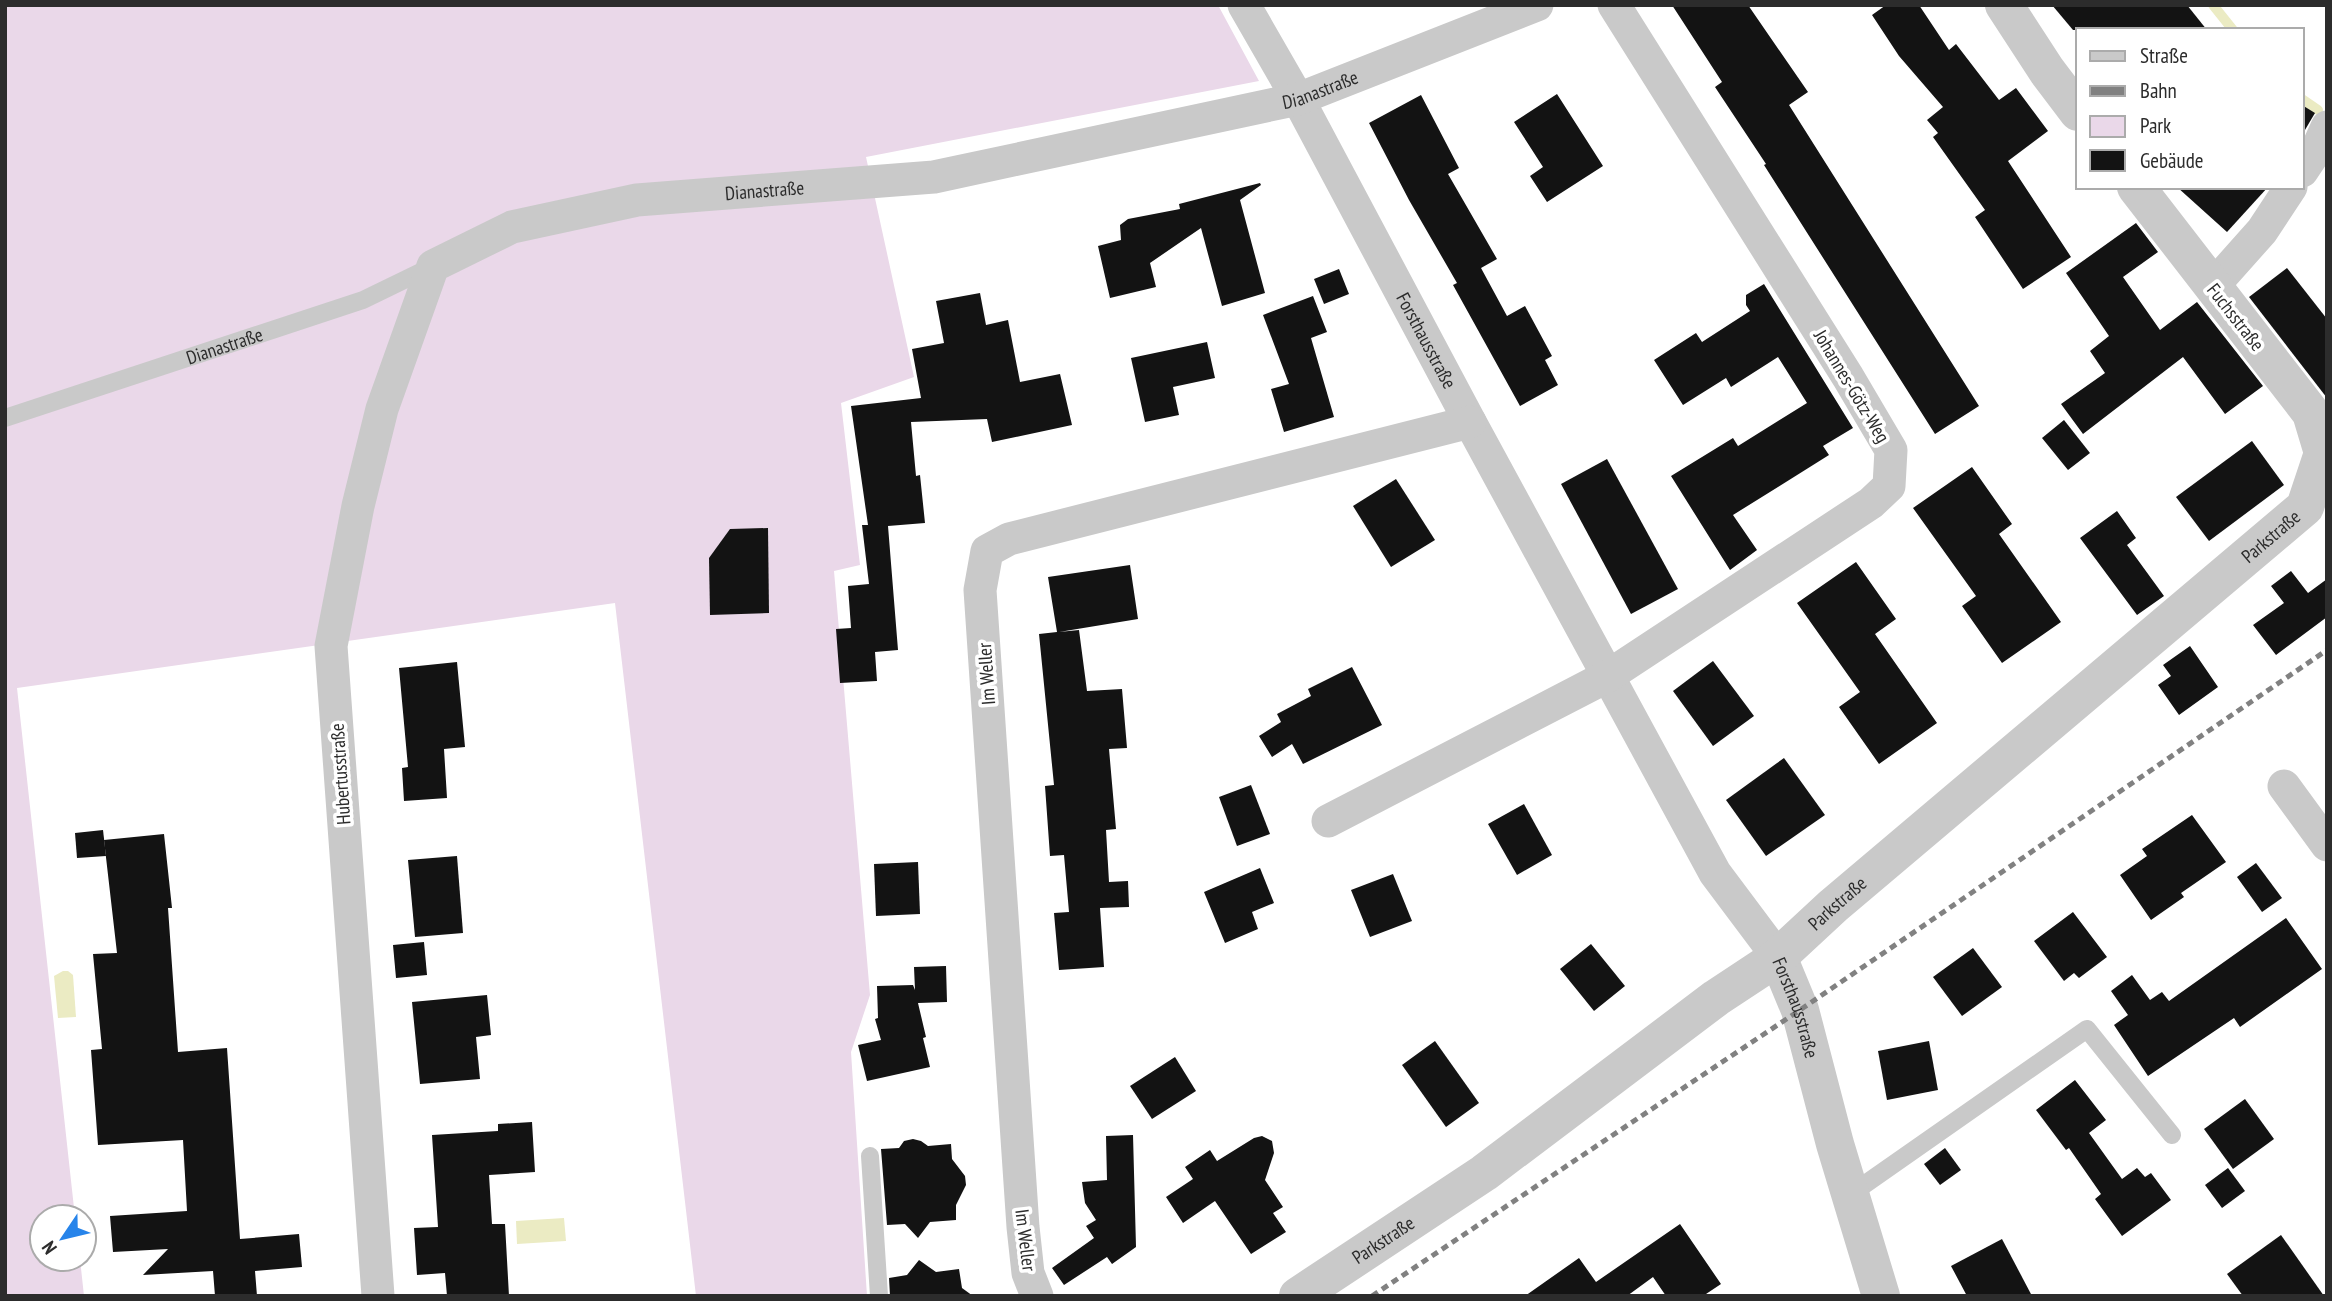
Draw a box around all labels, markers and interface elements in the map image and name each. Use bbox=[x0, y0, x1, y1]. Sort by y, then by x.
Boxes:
legend bbox=[2076, 28, 2304, 189]
text: Straße bbox=[2140, 42, 2188, 69]
street label: Dianastraße bbox=[1280, 65, 1362, 114]
text: Bahn bbox=[2140, 77, 2177, 104]
text: Park bbox=[2140, 112, 2171, 139]
text: Gebäude bbox=[2140, 147, 2203, 174]
street label: Dianastraße bbox=[724, 175, 805, 205]
street label: Fuchsstraße bbox=[2202, 278, 2270, 356]
street label: Forsthausstraße bbox=[1391, 288, 1462, 393]
street label: Dianastraße bbox=[183, 322, 266, 369]
street label: Johannes-Götz-Weg bbox=[1808, 324, 1895, 447]
street label: Parkstraße bbox=[2236, 504, 2305, 568]
street label: Im Weller bbox=[972, 641, 1000, 706]
street label: Hubertusstraße bbox=[324, 722, 356, 826]
street label: Parkstraße bbox=[1803, 871, 1871, 935]
street label: Forsthausstraße bbox=[1767, 954, 1824, 1061]
north arrow bbox=[28, 1203, 98, 1273]
street label: Im Weller bbox=[1010, 1208, 1042, 1273]
street label: Parkstraße bbox=[1347, 1210, 1419, 1269]
text: N bbox=[36, 1237, 62, 1259]

